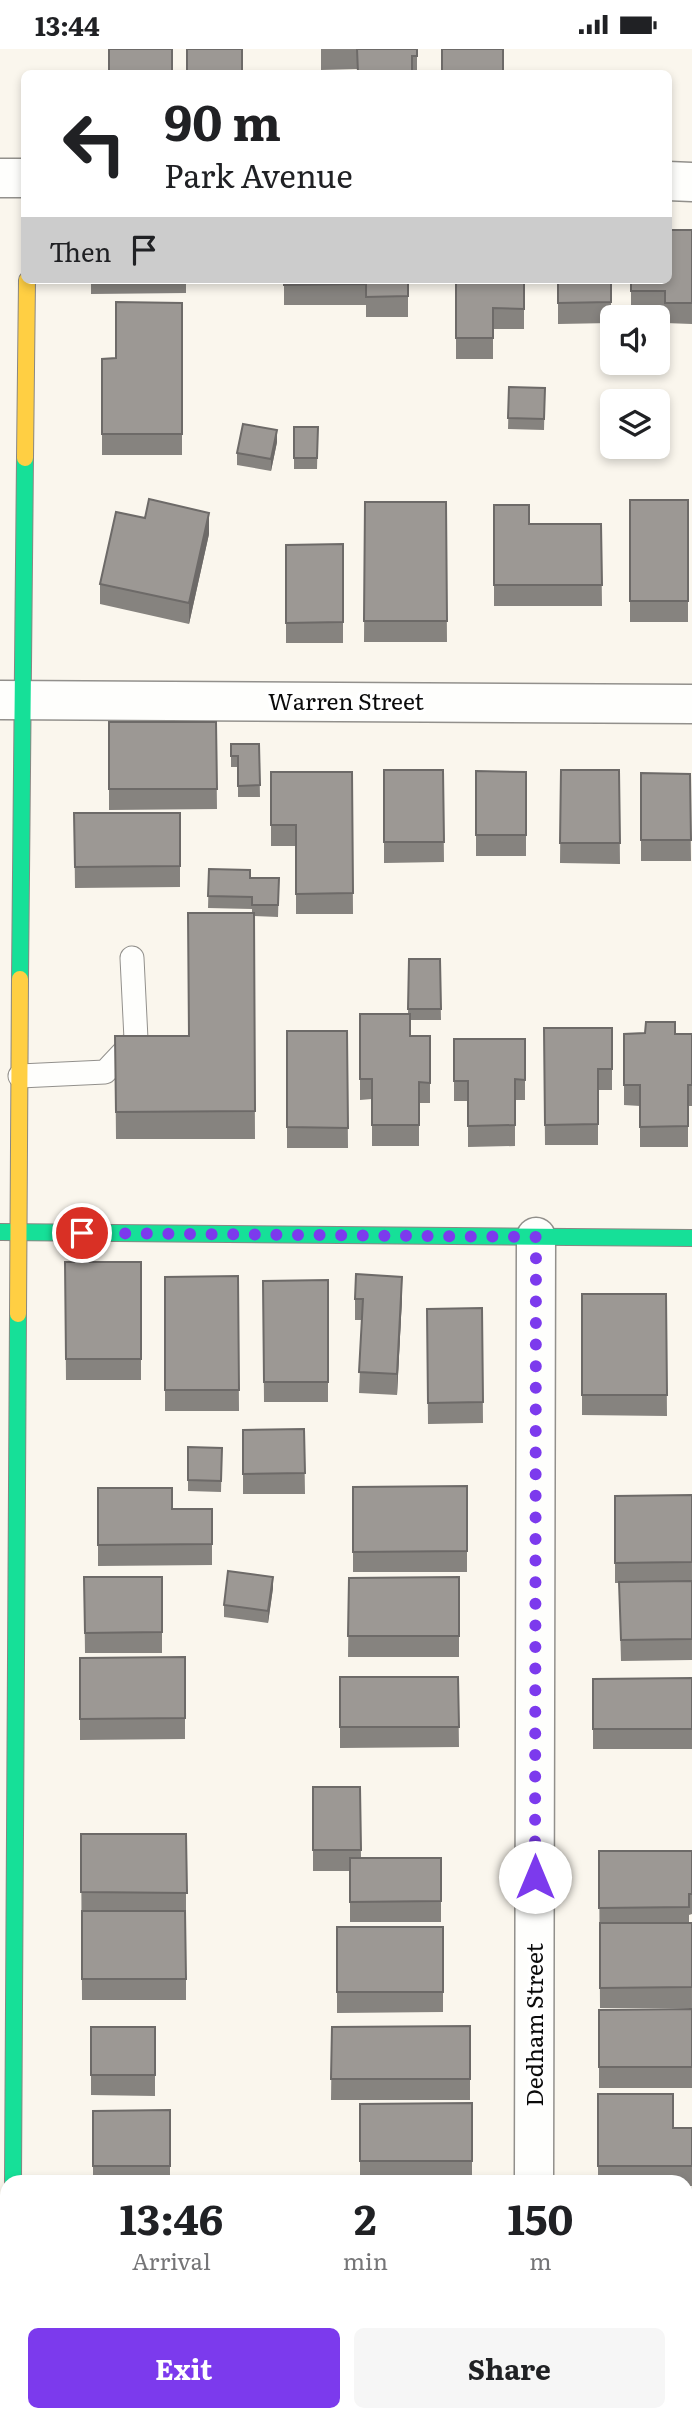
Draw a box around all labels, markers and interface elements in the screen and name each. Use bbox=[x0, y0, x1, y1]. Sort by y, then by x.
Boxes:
text: 13:44 bbox=[35, 5, 100, 44]
text: 90 m bbox=[164, 83, 281, 156]
icon: left bbox=[49, 98, 140, 189]
text: Park Avenue bbox=[164, 150, 353, 198]
text: Then bbox=[49, 231, 111, 270]
icon: arrive bbox=[125, 231, 163, 269]
map controls bbox=[600, 305, 670, 459]
button: sound bbox=[600, 305, 670, 375]
button: layers bbox=[600, 389, 670, 459]
street label: Warren Street bbox=[268, 683, 425, 717]
pin bbox=[52, 1203, 112, 1263]
icon: arrive bbox=[63, 1214, 101, 1252]
position arrow bbox=[498, 1840, 572, 1914]
street label: Dedham Street bbox=[516, 1942, 550, 2107]
text: 13:46 bbox=[119, 2186, 223, 2248]
text: 2 bbox=[354, 2186, 377, 2248]
text: 150 bbox=[507, 2186, 573, 2248]
text: Arrival bbox=[132, 2243, 211, 2277]
text: min bbox=[343, 2243, 388, 2277]
text: m bbox=[529, 2243, 552, 2277]
button: Exit bbox=[28, 2328, 340, 2408]
button: Share bbox=[354, 2328, 665, 2408]

